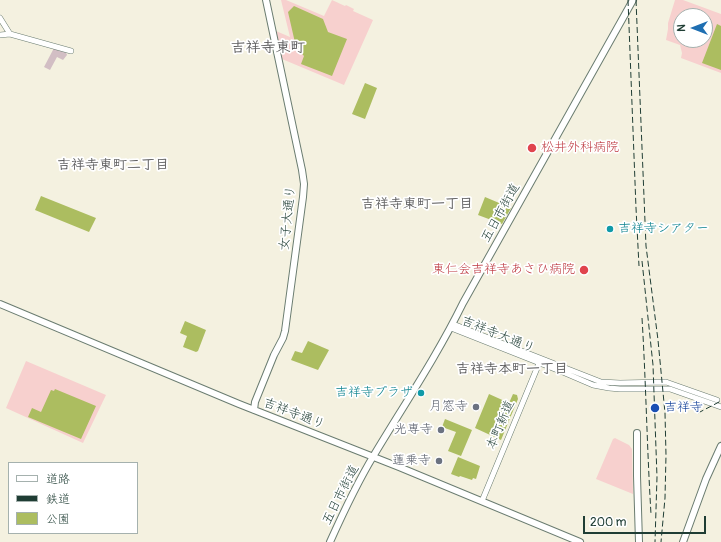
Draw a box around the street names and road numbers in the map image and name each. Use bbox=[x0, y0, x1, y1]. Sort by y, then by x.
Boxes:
street label: 五日市街道 bbox=[478, 181, 524, 245]
street label: 女子大通り bbox=[277, 185, 299, 251]
street label: 吉祥寺大通り bbox=[459, 313, 537, 357]
street label: 吉祥寺通り bbox=[261, 395, 327, 433]
street label: 本町新道 bbox=[484, 398, 518, 452]
street label: 五日市街道 bbox=[319, 463, 363, 527]

